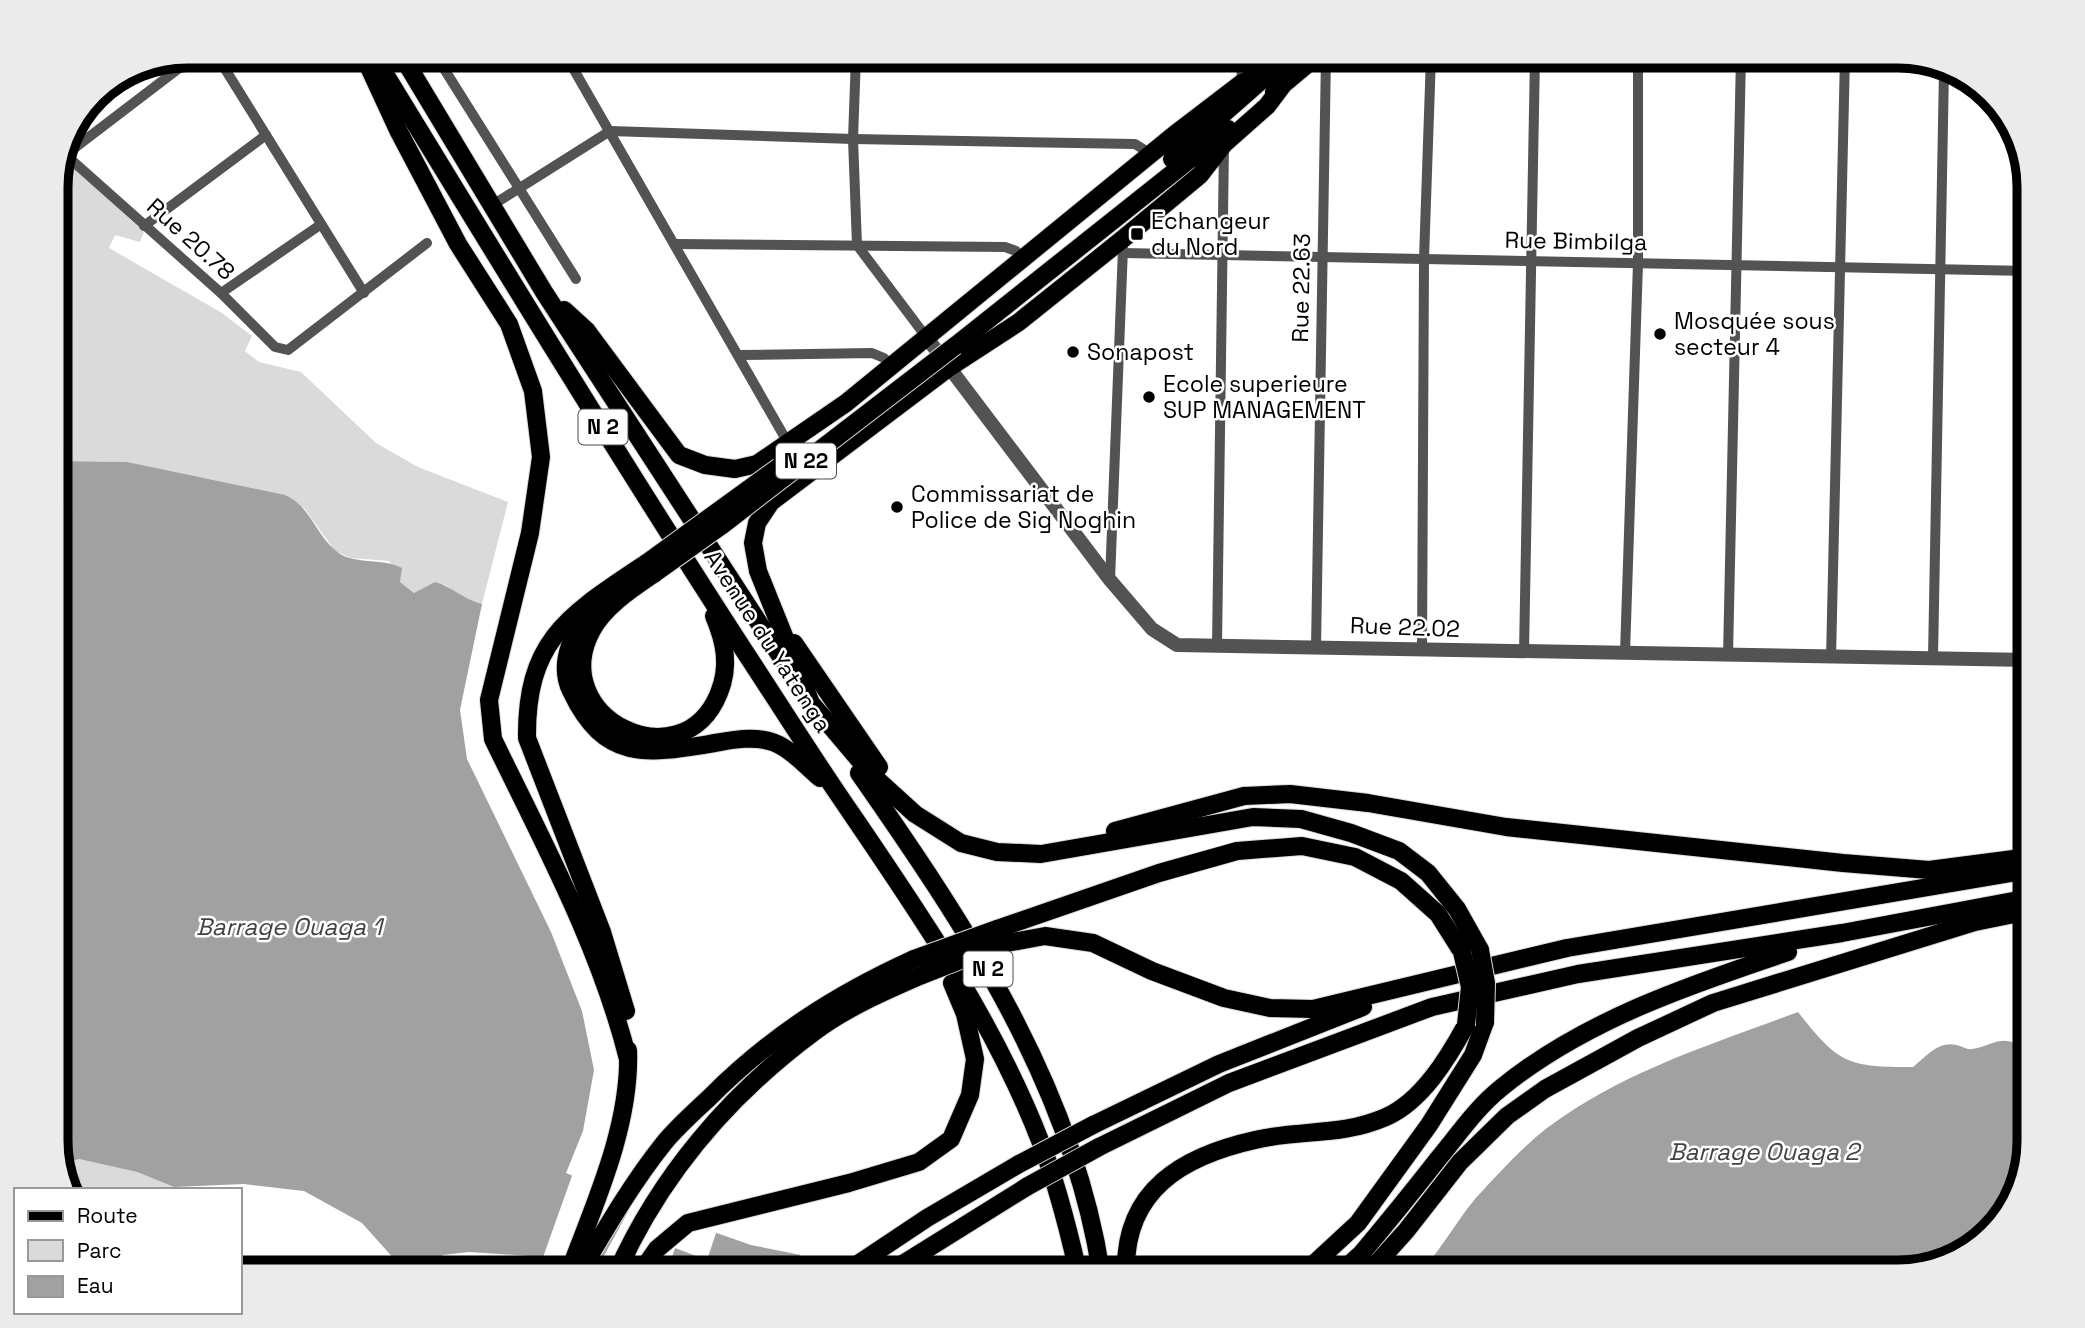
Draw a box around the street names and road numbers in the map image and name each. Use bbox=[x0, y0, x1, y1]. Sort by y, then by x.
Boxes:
street label: Rue 20.78 bbox=[141, 192, 241, 286]
street label: Rue Bimbilga bbox=[1504, 225, 1648, 257]
street label: Rue 22.63 bbox=[1285, 233, 1317, 343]
road number: N 2 bbox=[578, 410, 628, 444]
road number: N 22 bbox=[776, 444, 836, 478]
street label: Avenue du Yatenga bbox=[698, 544, 838, 738]
street label: Rue 22.02 bbox=[1350, 610, 1460, 644]
road number: N 2 bbox=[964, 951, 1012, 986]

